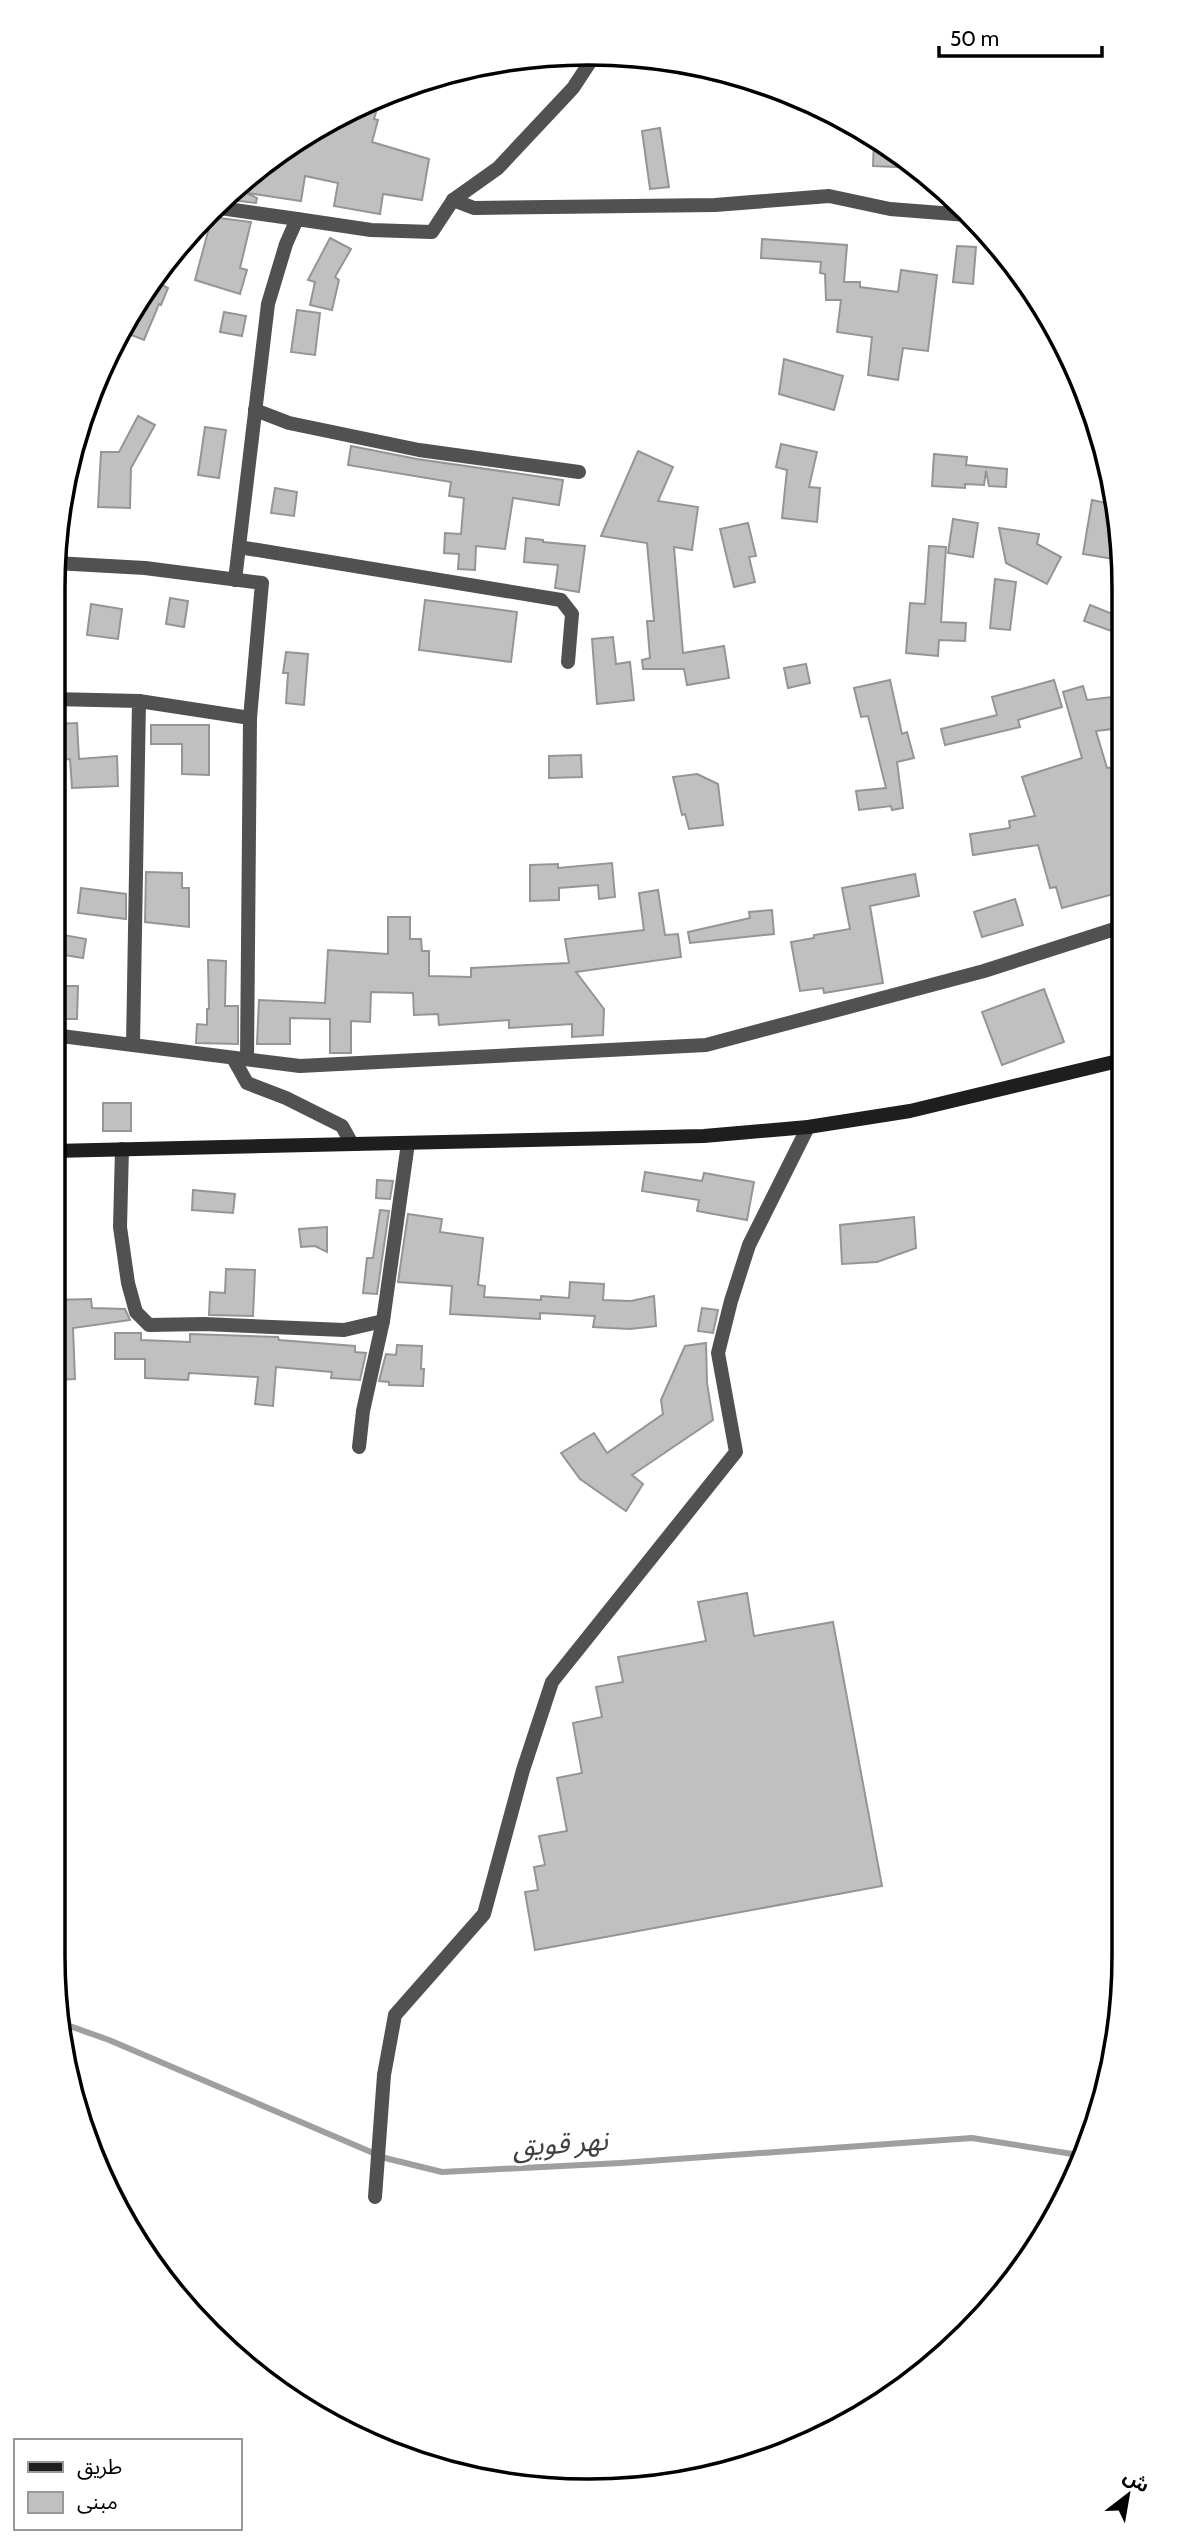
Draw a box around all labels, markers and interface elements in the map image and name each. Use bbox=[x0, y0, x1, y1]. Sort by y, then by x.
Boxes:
scale bar bbox=[939, 14, 1102, 58]
text: 50 m bbox=[950, 26, 999, 51]
water label: نهر قويق bbox=[511, 2123, 611, 2164]
legend bbox=[14, 2439, 242, 2530]
text: طريق bbox=[77, 2454, 122, 2480]
north arrow bbox=[1093, 2460, 1163, 2530]
text: ش bbox=[1119, 2464, 1154, 2497]
text: مبنى bbox=[77, 2489, 118, 2514]

